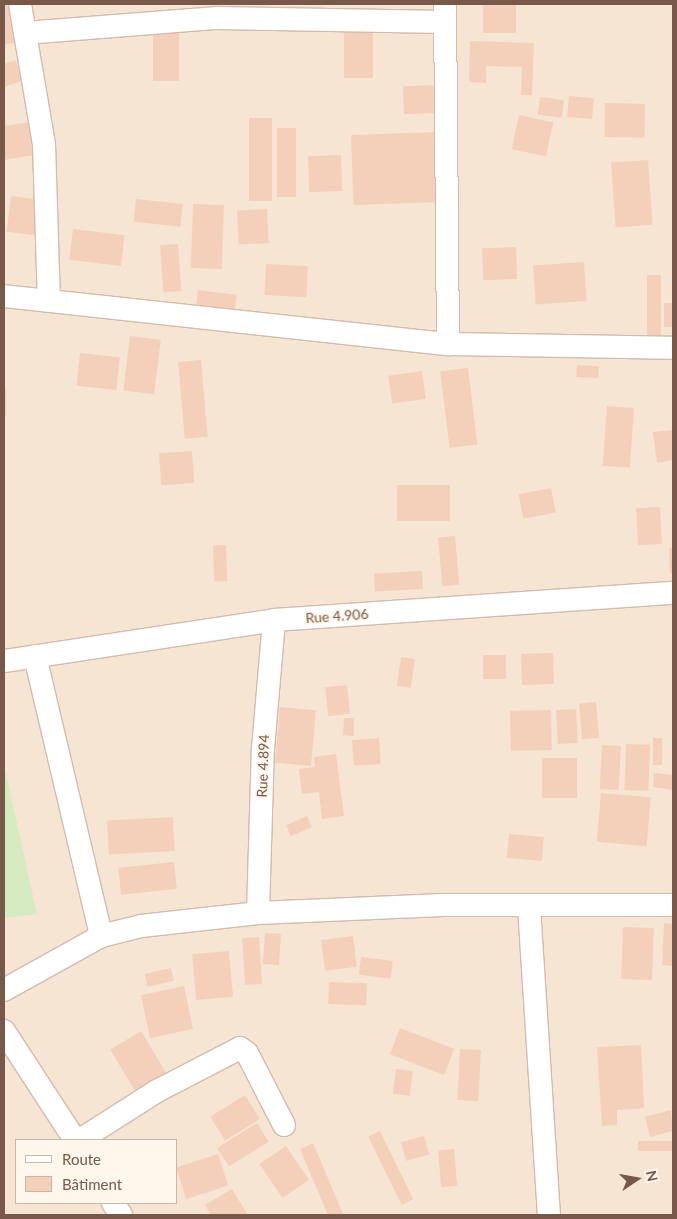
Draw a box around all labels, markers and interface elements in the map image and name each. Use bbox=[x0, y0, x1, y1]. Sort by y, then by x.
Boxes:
street label: Rue 4.906 bbox=[305, 605, 369, 627]
street label: Rue 4.894 bbox=[254, 734, 272, 798]
legend bbox=[15, 1139, 178, 1204]
text: Route bbox=[62, 1150, 101, 1168]
north arrow bbox=[612, 1154, 662, 1204]
text: N bbox=[643, 1169, 662, 1183]
text: Bâtiment bbox=[62, 1175, 122, 1193]

